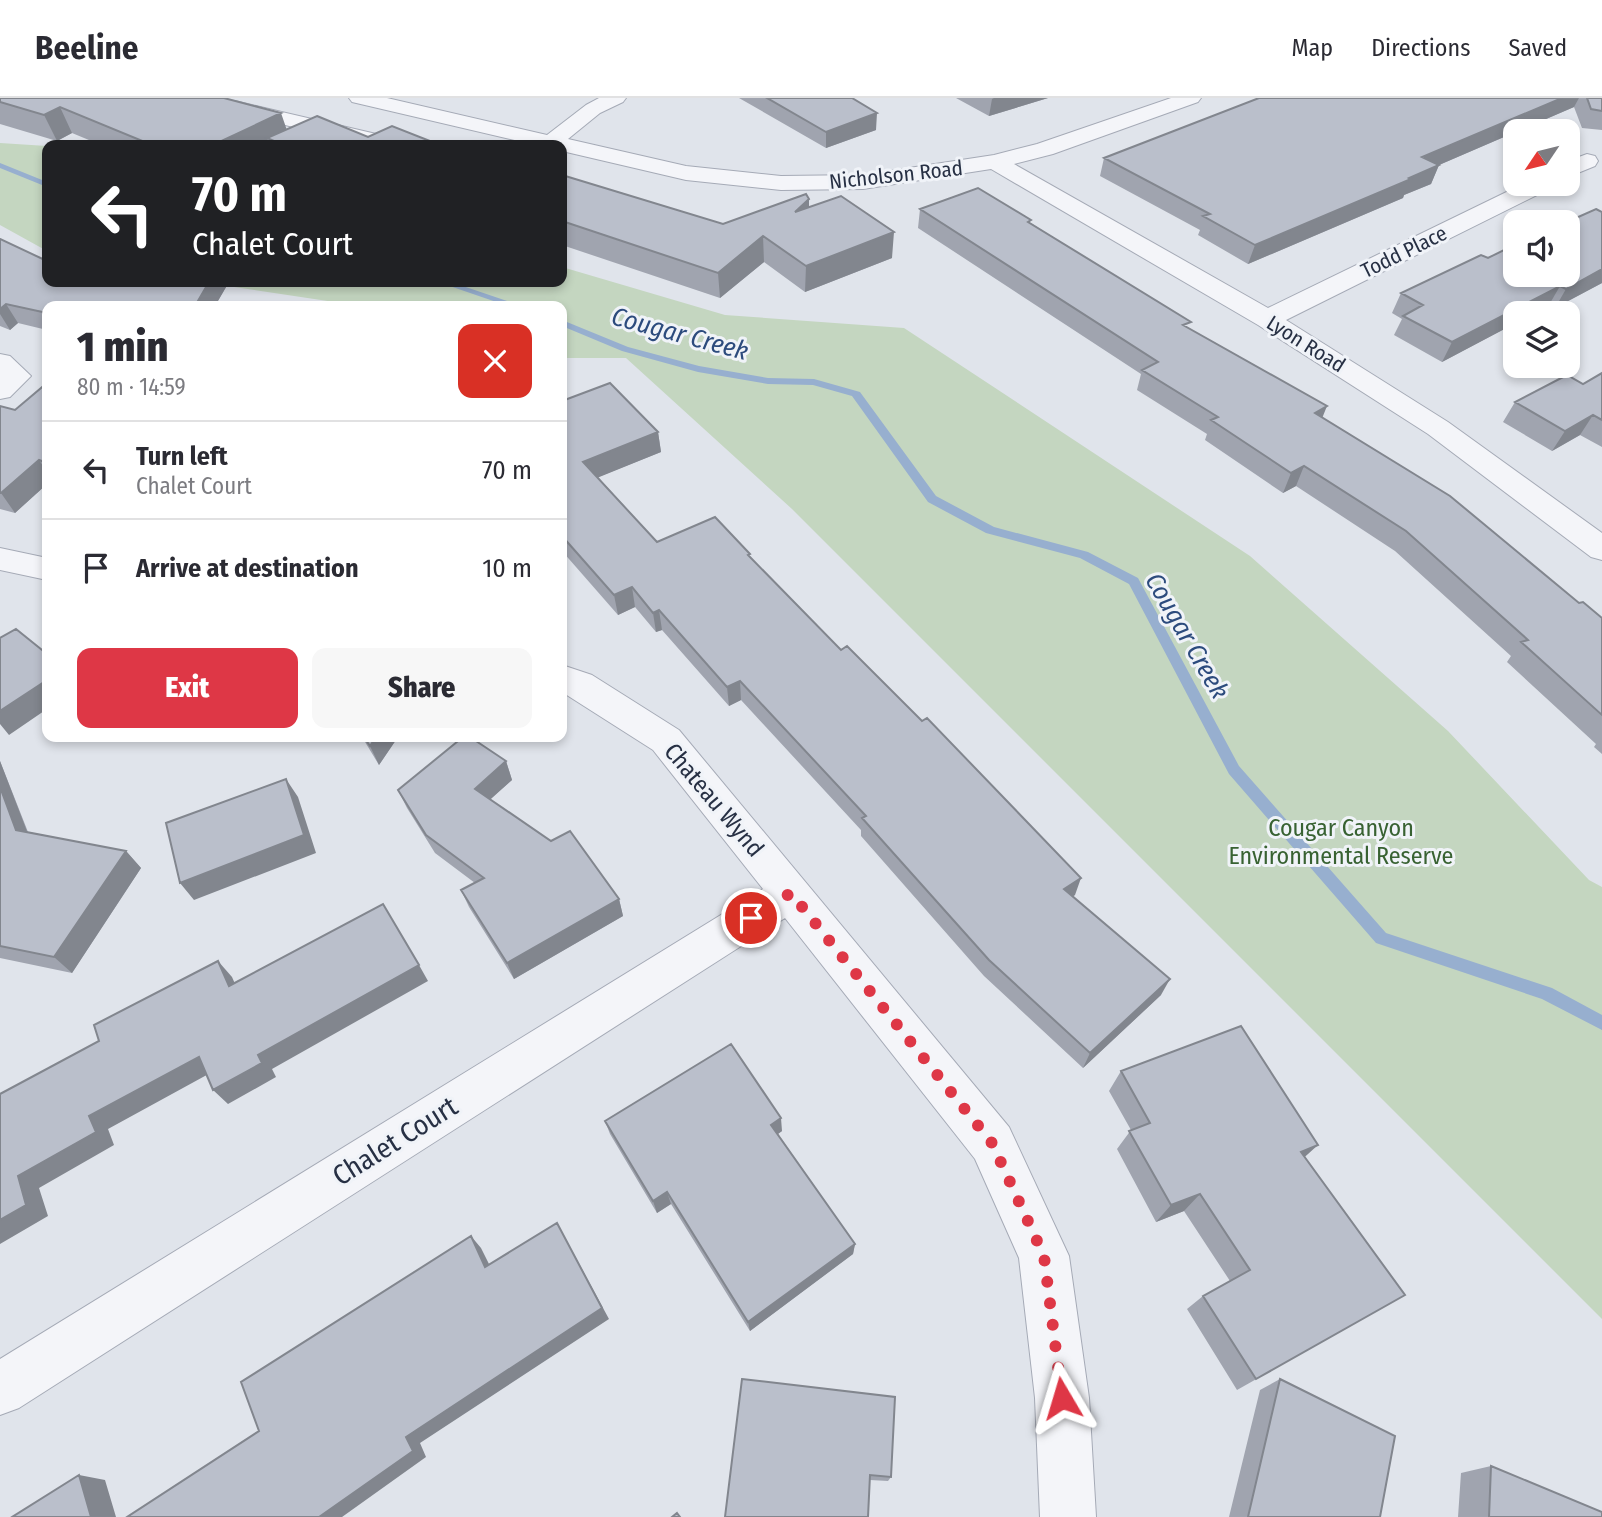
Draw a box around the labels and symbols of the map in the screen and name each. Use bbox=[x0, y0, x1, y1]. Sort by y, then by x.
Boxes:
north arrow bbox=[1503, 119, 1580, 196]
street label: Nicholson Road bbox=[828, 155, 964, 195]
street label: Todd Place bbox=[1357, 220, 1451, 284]
water label: Cougar Creek bbox=[608, 301, 752, 367]
street label: Lyon Road bbox=[1262, 310, 1350, 378]
water label: Cougar Creek bbox=[1139, 568, 1236, 705]
street label: Chateau Wynd bbox=[658, 738, 770, 862]
park label: Cougar Canyon Environmental Reserve bbox=[1229, 814, 1453, 870]
pin bbox=[721, 888, 781, 948]
street label: Chalet Court bbox=[326, 1089, 464, 1192]
position arrow bbox=[1025, 1361, 1099, 1435]

